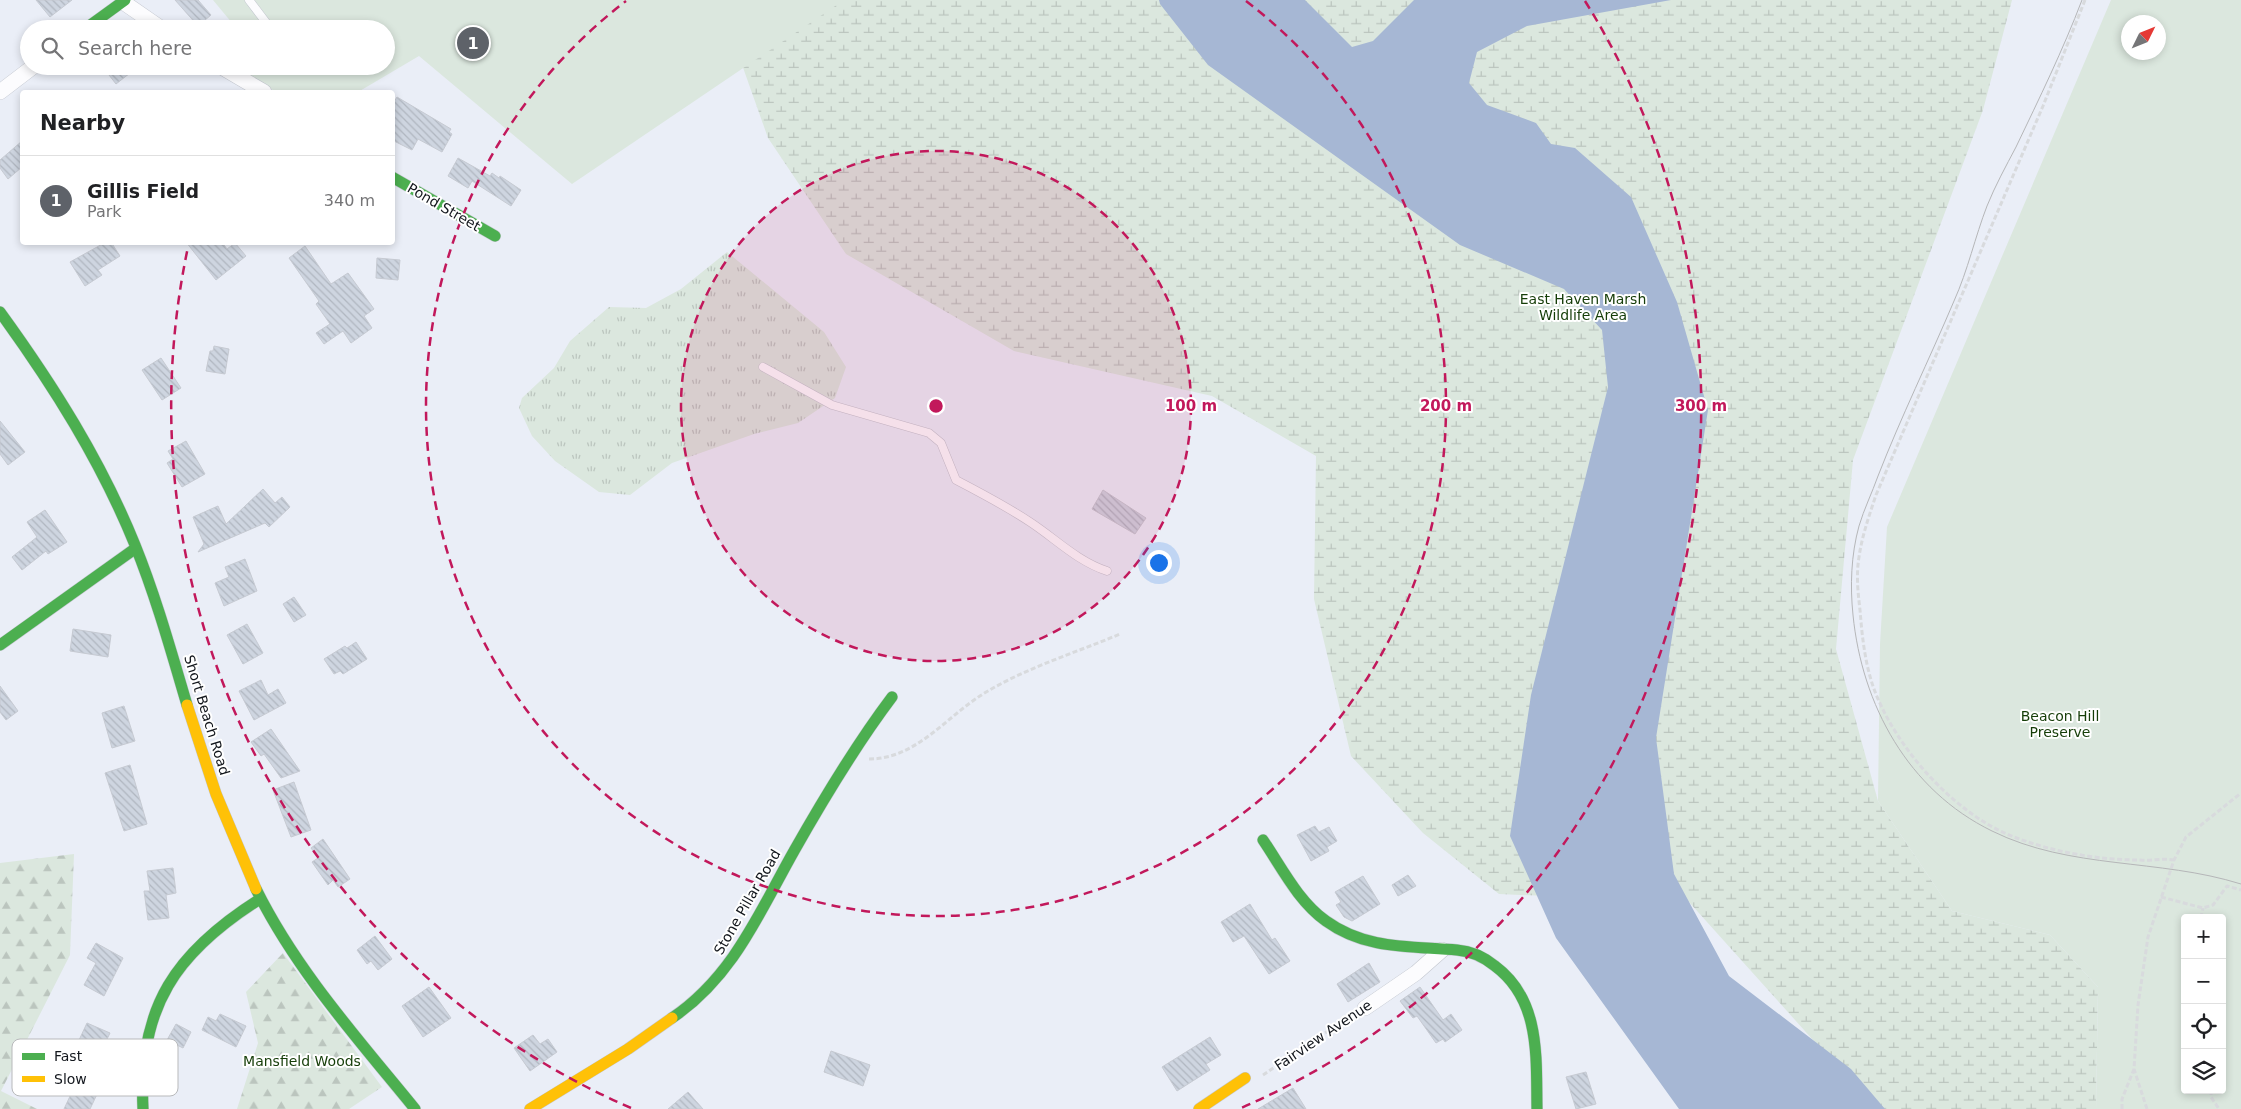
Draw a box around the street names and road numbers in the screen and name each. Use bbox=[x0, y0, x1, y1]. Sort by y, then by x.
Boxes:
street label: Pond Street bbox=[405, 180, 484, 234]
street label: Short Beach Road bbox=[181, 653, 233, 777]
street label: Stone Pillar Road bbox=[710, 847, 784, 957]
street label: Fairview Avenue bbox=[1271, 997, 1375, 1073]

